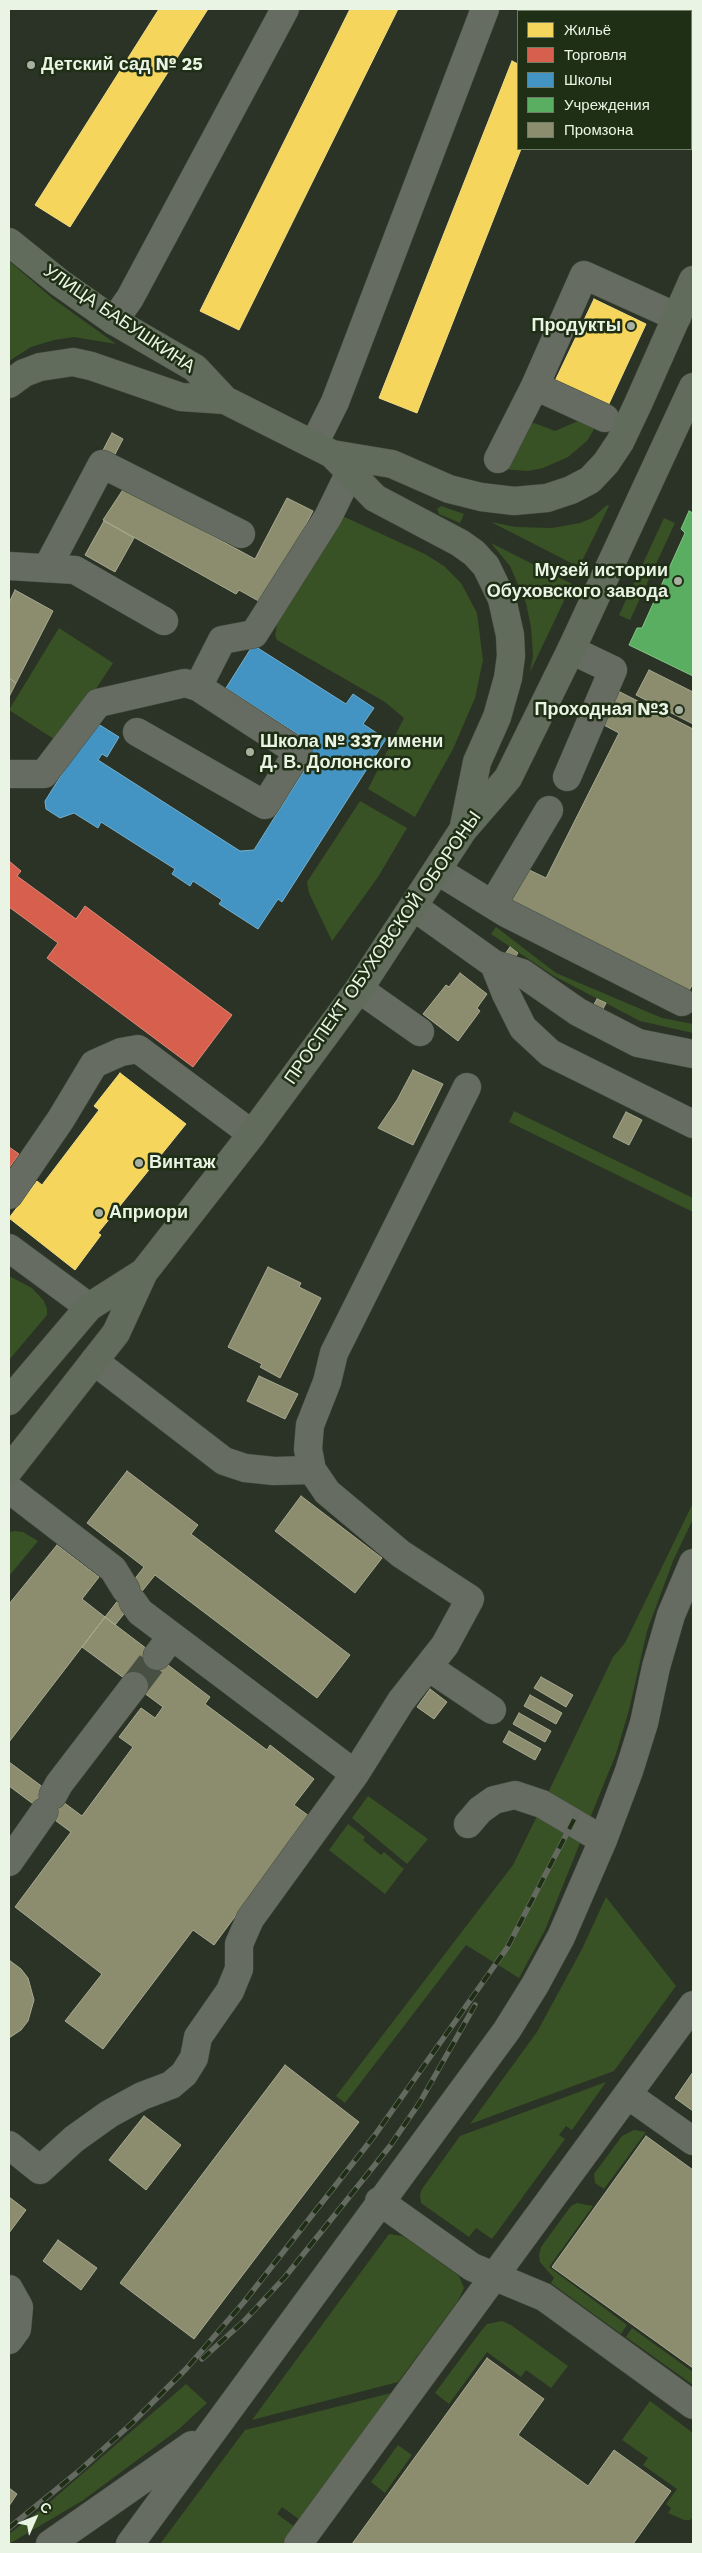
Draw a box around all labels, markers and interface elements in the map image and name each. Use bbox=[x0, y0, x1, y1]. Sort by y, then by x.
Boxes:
legend bbox=[517, 10, 692, 150]
text: Жильё bbox=[564, 21, 611, 39]
text: Торговля bbox=[564, 46, 627, 64]
place label: Детский сад № 25 bbox=[41, 54, 203, 76]
marker: Детский сад № 25 bbox=[25, 59, 37, 71]
text: Школы bbox=[564, 71, 612, 89]
text: Учреждения bbox=[564, 96, 650, 114]
text: Промзона bbox=[564, 121, 633, 139]
street label: УЛИЦА БАБУШКИНА bbox=[39, 260, 199, 378]
place label: Продукты bbox=[531, 315, 621, 337]
marker: Продукты bbox=[625, 320, 637, 332]
place label: Музей истории Обуховского завода bbox=[487, 560, 668, 602]
marker: Музей истории Обуховского завода bbox=[672, 575, 684, 587]
place label: Проходная №3 bbox=[535, 699, 669, 721]
marker: Проходная №3 bbox=[673, 704, 685, 716]
place label: Школа № 337 имени Д. В. Долонского bbox=[260, 731, 443, 774]
marker: Школа № 337 имени Д. В. Долонского bbox=[244, 746, 256, 758]
street label: ПРОСПЕКТ ОБУХОВСКОЙ ОБОРОНЫ bbox=[280, 807, 486, 1089]
place label: Винтаж bbox=[149, 1152, 216, 1174]
marker: Винтаж bbox=[133, 1157, 145, 1169]
place label: Априори bbox=[109, 1202, 188, 1224]
marker: Априори bbox=[93, 1207, 105, 1219]
north arrow bbox=[10, 2493, 60, 2543]
text: С bbox=[37, 2498, 55, 2517]

